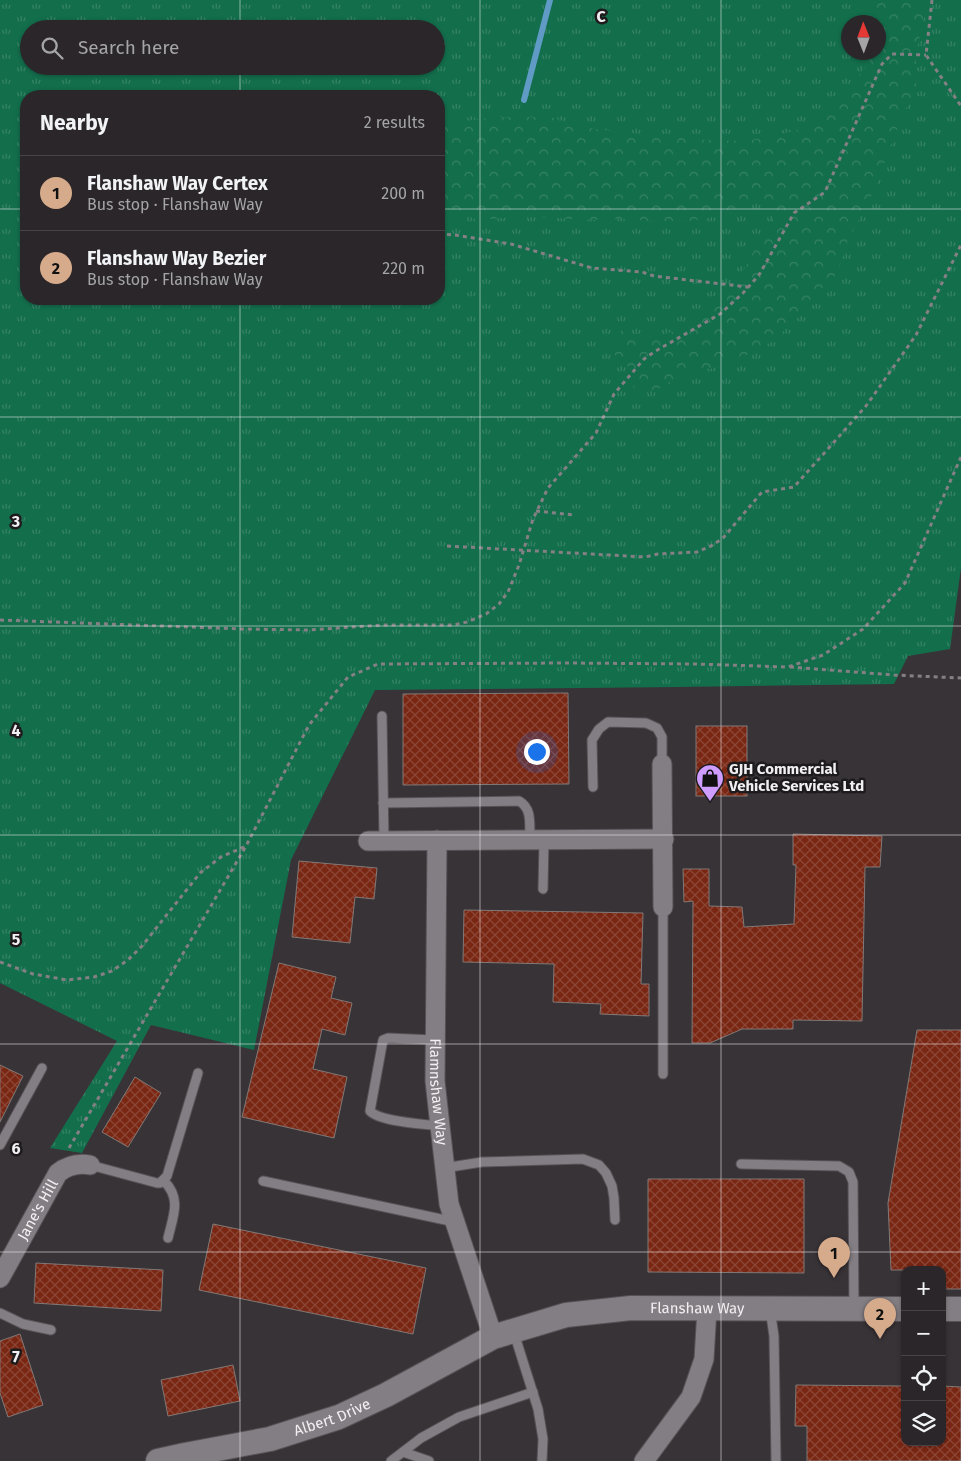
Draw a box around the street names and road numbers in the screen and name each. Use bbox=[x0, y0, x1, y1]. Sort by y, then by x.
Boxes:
street label: Flamnshaw Way bbox=[426, 1038, 451, 1147]
street label: Jane's Hill bbox=[14, 1176, 62, 1243]
street label: Flanshaw Way bbox=[650, 1299, 745, 1317]
street label: Albert Drive bbox=[292, 1395, 373, 1440]

